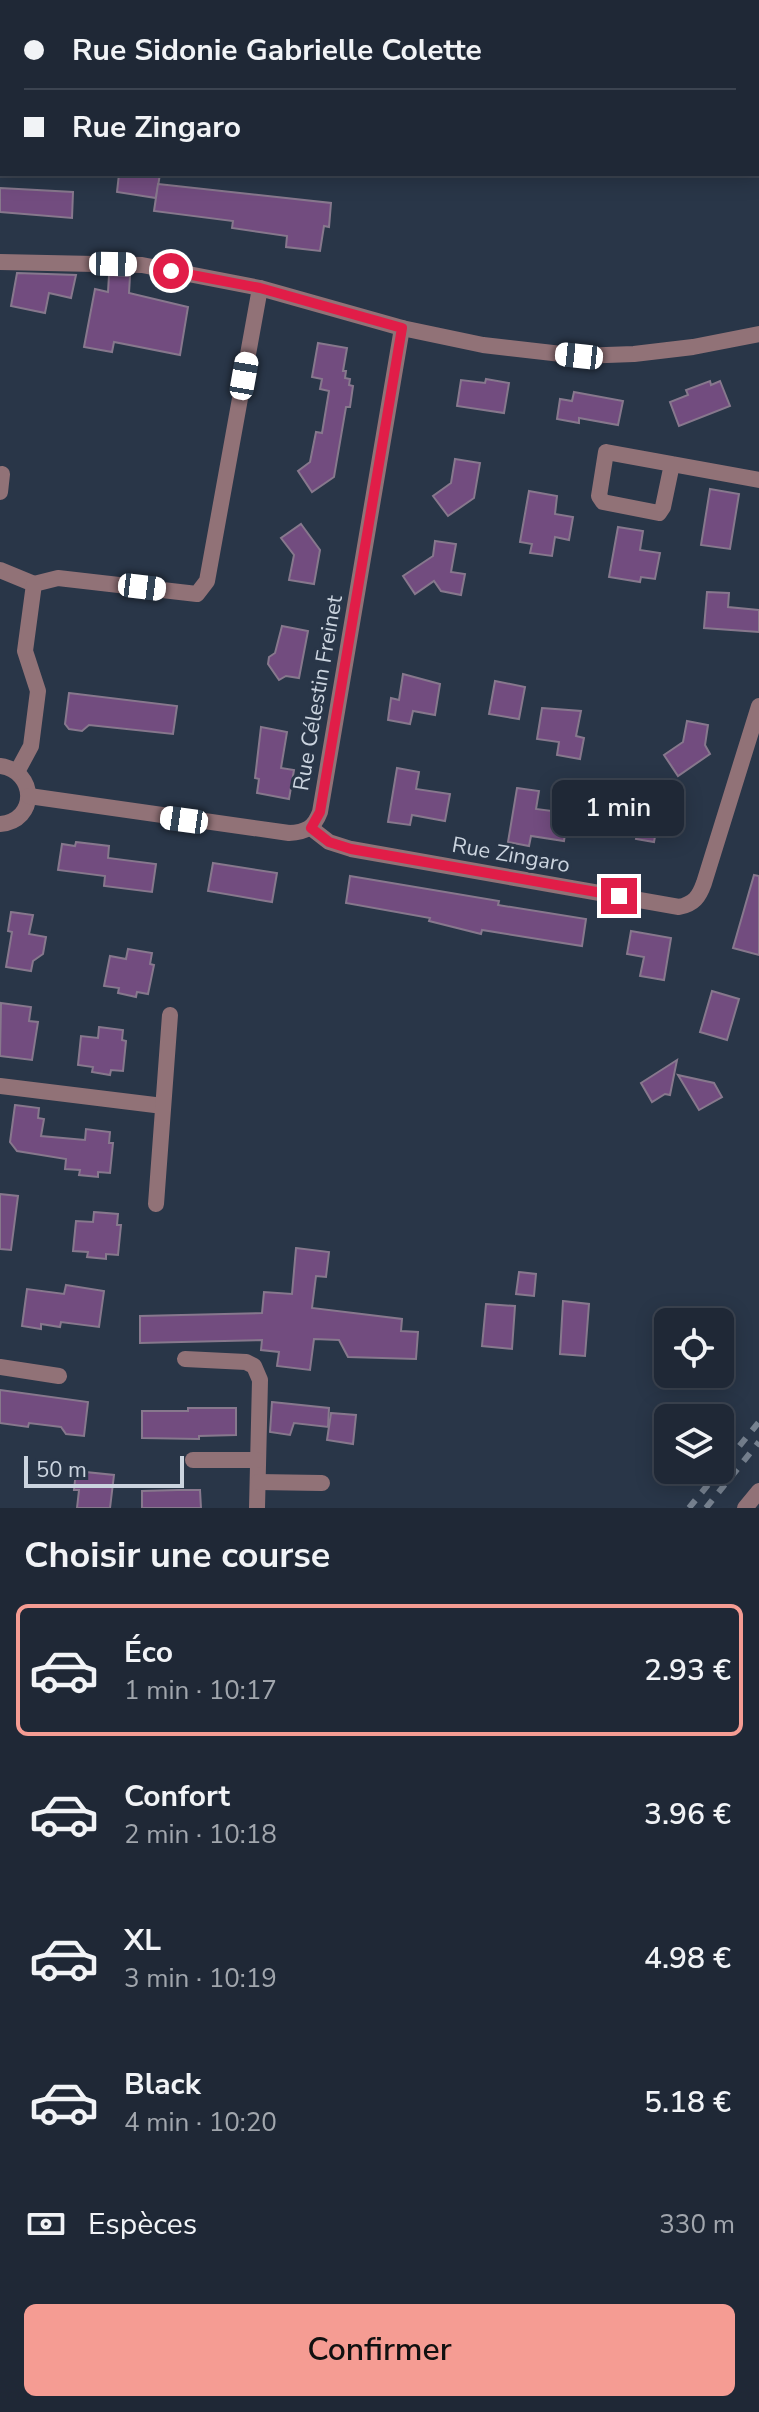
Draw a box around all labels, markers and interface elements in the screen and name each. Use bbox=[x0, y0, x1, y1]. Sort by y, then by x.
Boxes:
text: Rue Sidonie Gabrielle Colette bbox=[72, 30, 482, 71]
text: Rue Zingaro bbox=[72, 107, 241, 148]
car bbox=[89, 252, 137, 276]
route start bbox=[153, 253, 189, 289]
car bbox=[554, 342, 604, 370]
car bbox=[228, 350, 260, 402]
car bbox=[117, 572, 167, 602]
street label: Rue Célestin Freinet bbox=[286, 593, 350, 793]
callout: 1 min bbox=[553, 780, 685, 836]
text: 1 min bbox=[585, 790, 651, 825]
car bbox=[159, 805, 209, 835]
street label: Rue Zingaro bbox=[450, 830, 572, 880]
route end bbox=[601, 878, 637, 914]
map controls bbox=[654, 1308, 734, 1484]
button: locate bbox=[654, 1308, 734, 1388]
button: layers bbox=[654, 1404, 734, 1484]
scale bar bbox=[24, 1452, 184, 1488]
text: 50 m bbox=[36, 1455, 87, 1485]
text: Choisir une course bbox=[24, 1531, 330, 1580]
text: Éco bbox=[124, 1632, 173, 1673]
icon: car bbox=[28, 1634, 100, 1706]
text: 2.93 € bbox=[644, 1650, 731, 1691]
text: 1 min · 10:17 bbox=[124, 1673, 277, 1708]
text: Confort bbox=[124, 1776, 230, 1817]
icon: car bbox=[28, 1778, 100, 1850]
text: 3.96 € bbox=[644, 1794, 731, 1835]
text: 2 min · 10:18 bbox=[124, 1817, 277, 1852]
text: XL bbox=[124, 1920, 161, 1961]
icon: car bbox=[28, 1922, 100, 1994]
text: 4.98 € bbox=[644, 1938, 731, 1979]
text: 3 min · 10:19 bbox=[124, 1961, 277, 1996]
text: Black bbox=[124, 2064, 201, 2105]
icon: car bbox=[28, 2066, 100, 2138]
text: 5.18 € bbox=[644, 2082, 731, 2123]
text: 4 min · 10:20 bbox=[124, 2105, 277, 2140]
icon: cash bbox=[24, 2202, 68, 2246]
text: Espèces bbox=[88, 2204, 197, 2245]
text: 330 m bbox=[659, 2207, 735, 2242]
button: Confirmer bbox=[24, 2304, 735, 2396]

